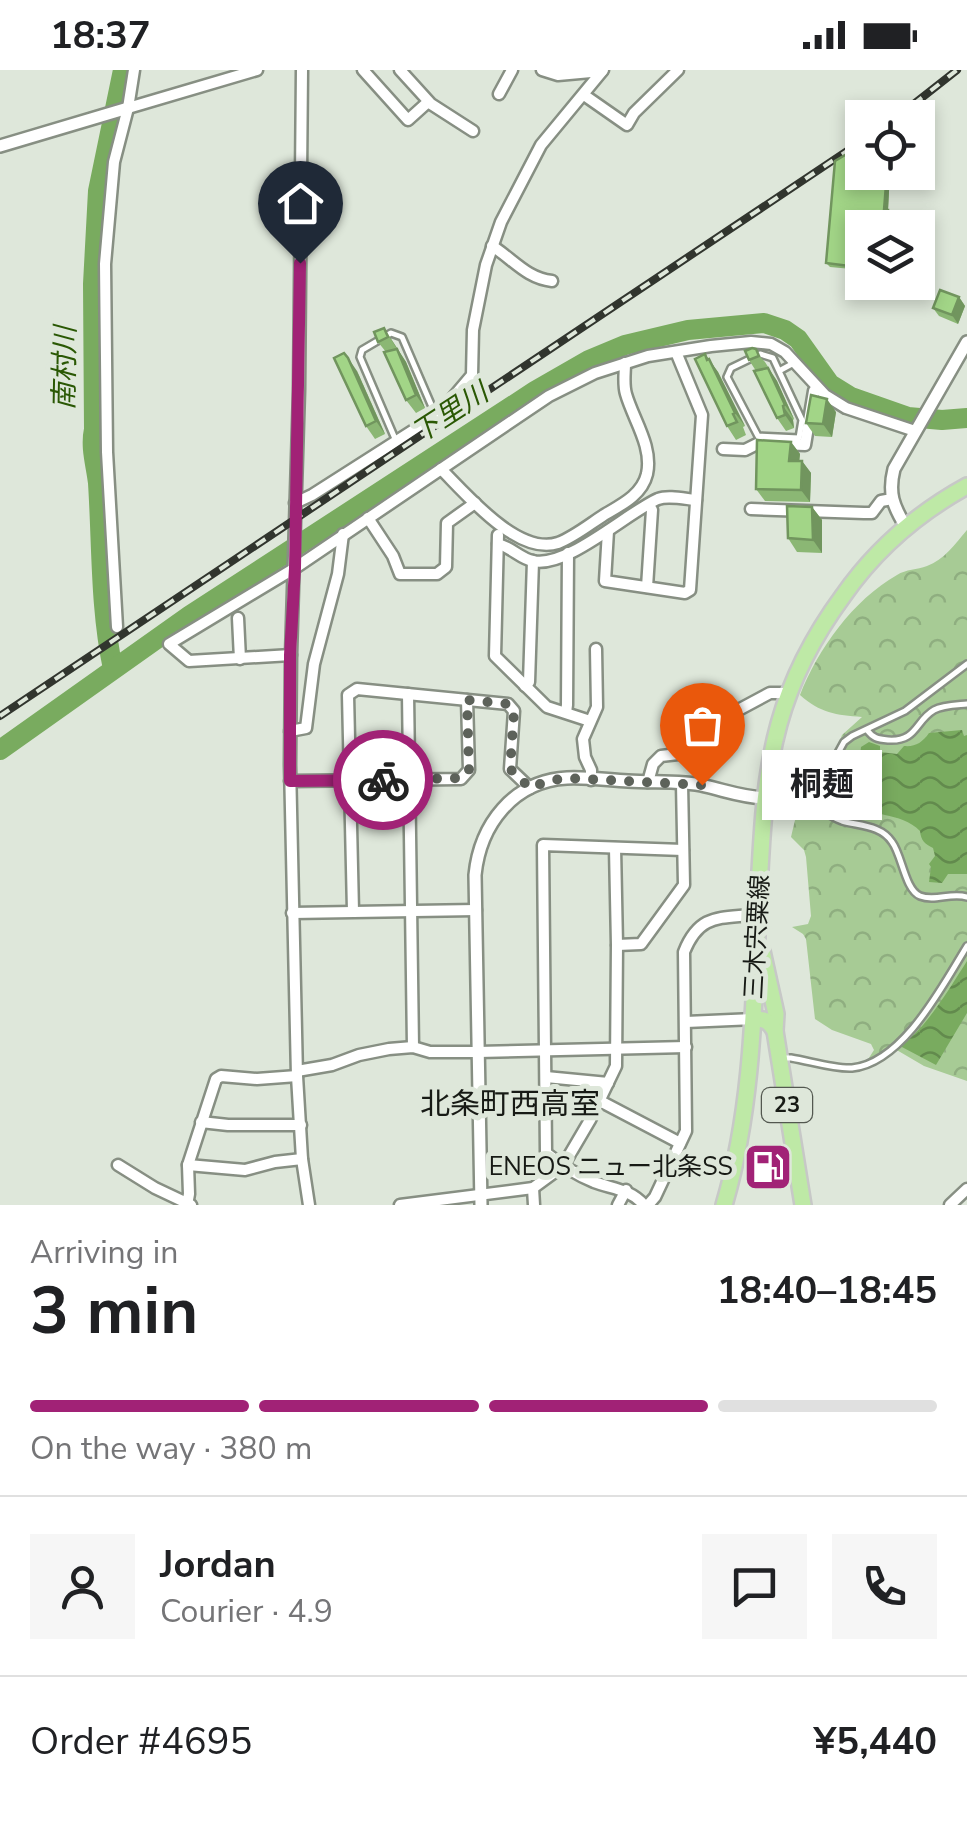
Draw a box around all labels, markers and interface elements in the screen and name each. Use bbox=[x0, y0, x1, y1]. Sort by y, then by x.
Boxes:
text: 18:37 bbox=[50, 10, 151, 61]
map controls bbox=[845, 100, 935, 300]
button: locate bbox=[845, 100, 935, 190]
pin bbox=[258, 161, 343, 264]
icon: home bbox=[273, 176, 328, 231]
button: layers bbox=[845, 210, 935, 300]
water label: 南村川 bbox=[45, 323, 85, 410]
water label: 下里川 bbox=[404, 373, 498, 452]
pin bbox=[660, 683, 745, 786]
icon: bag bbox=[675, 698, 730, 753]
courier bbox=[333, 730, 433, 830]
callout: 桐麺 bbox=[762, 750, 882, 820]
icon: bike bbox=[356, 753, 411, 808]
text: 桐麺 bbox=[790, 763, 854, 806]
street label: 三木宍粟線 bbox=[737, 874, 777, 1000]
district label: 北条町西高室 bbox=[420, 1084, 600, 1125]
road number: 23 bbox=[762, 1088, 812, 1122]
fuel station icon: ENEOS ニュー北条SS bbox=[742, 1141, 794, 1193]
place label: ENEOS ニュー北条SS bbox=[489, 1150, 733, 1184]
text: Arriving in bbox=[30, 1231, 178, 1274]
text: 18:40–18:45 bbox=[717, 1265, 937, 1316]
text: 3 min bbox=[30, 1267, 198, 1356]
text: On the way · 380 m bbox=[30, 1427, 312, 1470]
button: person bbox=[30, 1534, 135, 1639]
button: chat bbox=[702, 1534, 807, 1639]
button: phone bbox=[832, 1534, 937, 1639]
text: Jordan bbox=[160, 1539, 276, 1590]
text: Courier · 4.9 bbox=[160, 1590, 333, 1633]
text: Order #4695 bbox=[30, 1716, 252, 1767]
text: ¥5,440 bbox=[814, 1716, 937, 1767]

